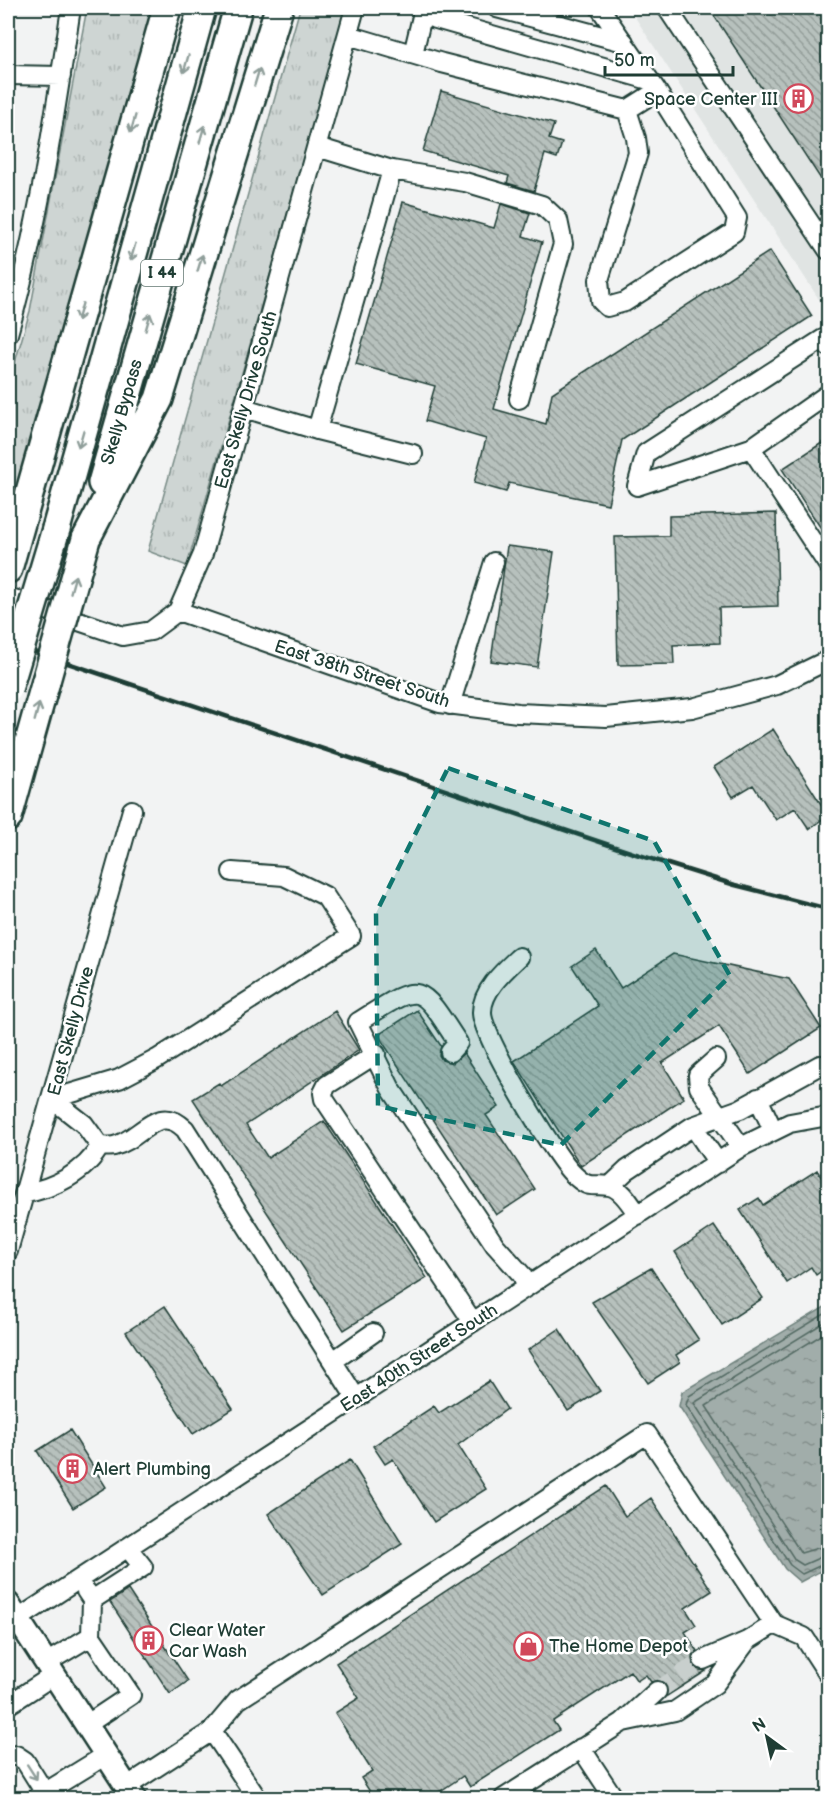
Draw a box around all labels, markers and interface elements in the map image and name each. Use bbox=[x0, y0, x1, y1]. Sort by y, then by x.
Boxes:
scale bar bbox=[605, 39, 732, 77]
text: 50 m bbox=[614, 50, 655, 71]
one-way arrow bbox=[180, 54, 191, 73]
one-way arrow bbox=[252, 68, 263, 87]
building icon: Space Center III bbox=[783, 83, 815, 115]
place label: Space Center III bbox=[644, 89, 778, 110]
one-way arrow bbox=[127, 115, 139, 134]
one-way arrow bbox=[197, 125, 208, 144]
one-way arrow bbox=[127, 242, 139, 261]
one-way arrow bbox=[195, 254, 206, 273]
road number: I 44 bbox=[141, 260, 183, 286]
one-way arrow bbox=[74, 302, 85, 321]
street label: East Skelly Drive South bbox=[211, 309, 281, 491]
one-way arrow bbox=[143, 312, 154, 331]
street label: Skelly Bypass bbox=[97, 357, 147, 467]
one-way arrow bbox=[75, 429, 86, 448]
one-way arrow bbox=[68, 575, 79, 594]
street label: East 38th Street South bbox=[272, 636, 452, 712]
one-way arrow bbox=[32, 703, 43, 722]
street label: East Skelly Drive bbox=[44, 964, 98, 1098]
street label: East 40th Street South bbox=[336, 1299, 502, 1417]
building icon: Alert Plumbing bbox=[56, 1453, 88, 1485]
place label: Alert Plumbing bbox=[93, 1459, 211, 1480]
place label: Clear Water Car Wash bbox=[169, 1620, 265, 1662]
building icon: Clear Water Car Wash bbox=[132, 1624, 164, 1656]
shop icon: The Home Depot bbox=[512, 1630, 544, 1662]
place label: The Home Depot bbox=[549, 1636, 689, 1657]
north arrow bbox=[737, 1707, 797, 1767]
text: N bbox=[749, 1714, 770, 1737]
one-way arrow bbox=[26, 1763, 38, 1779]

